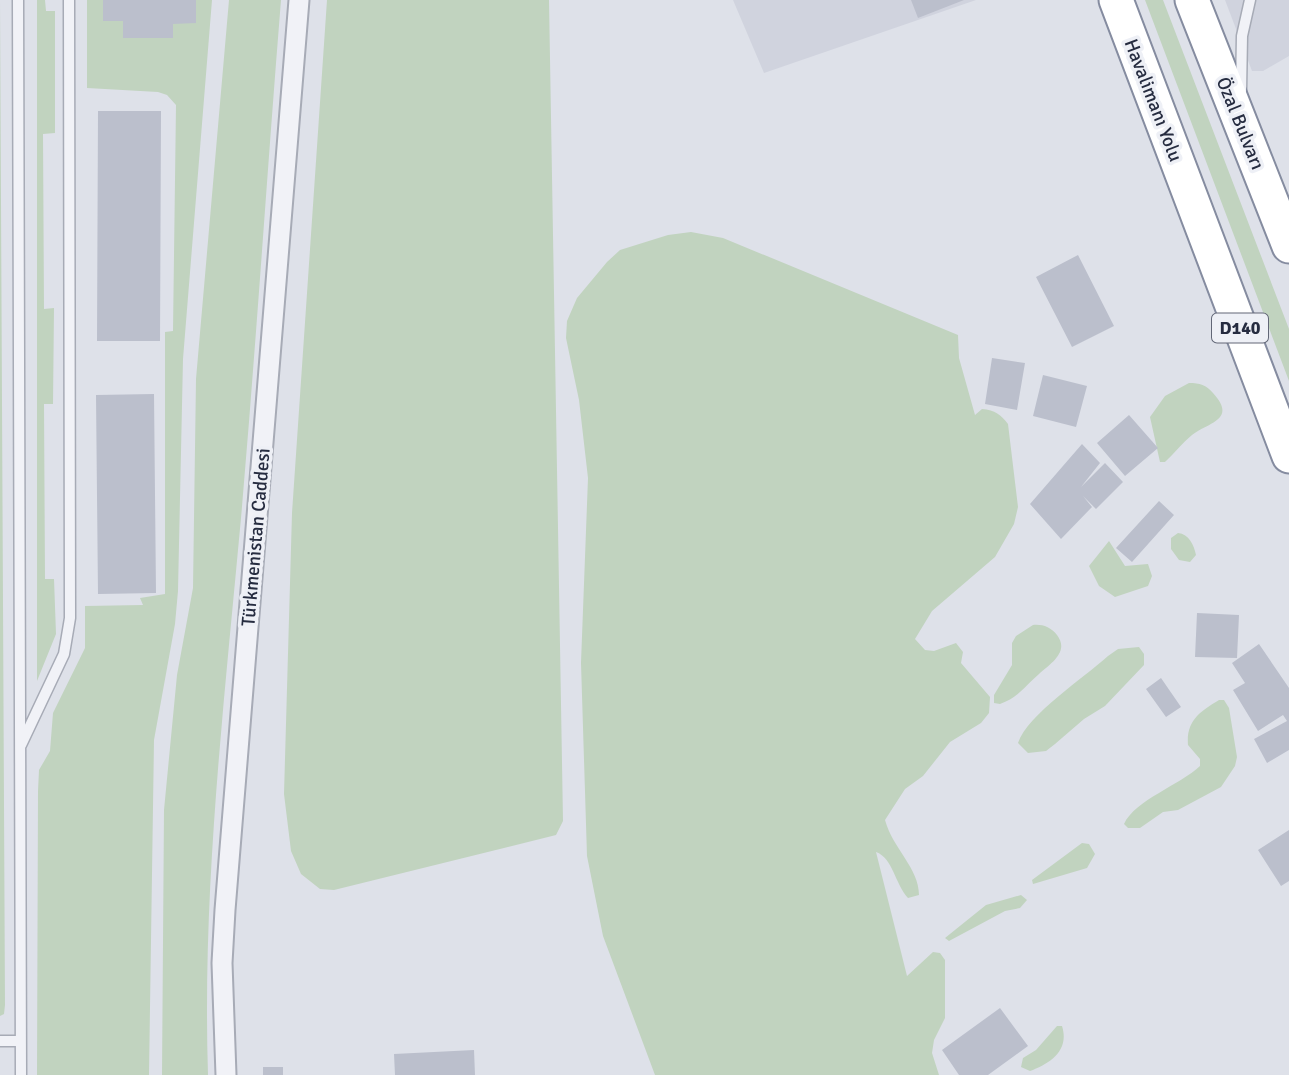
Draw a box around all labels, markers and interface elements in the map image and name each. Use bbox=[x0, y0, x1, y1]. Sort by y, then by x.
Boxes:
street label: Havalimanı Yolu bbox=[1119, 36, 1187, 165]
street label: Özal Bulvarı bbox=[1211, 73, 1270, 173]
road number: D140 bbox=[1212, 314, 1268, 342]
street label: Türkmenistan Caddesi bbox=[236, 447, 276, 627]

